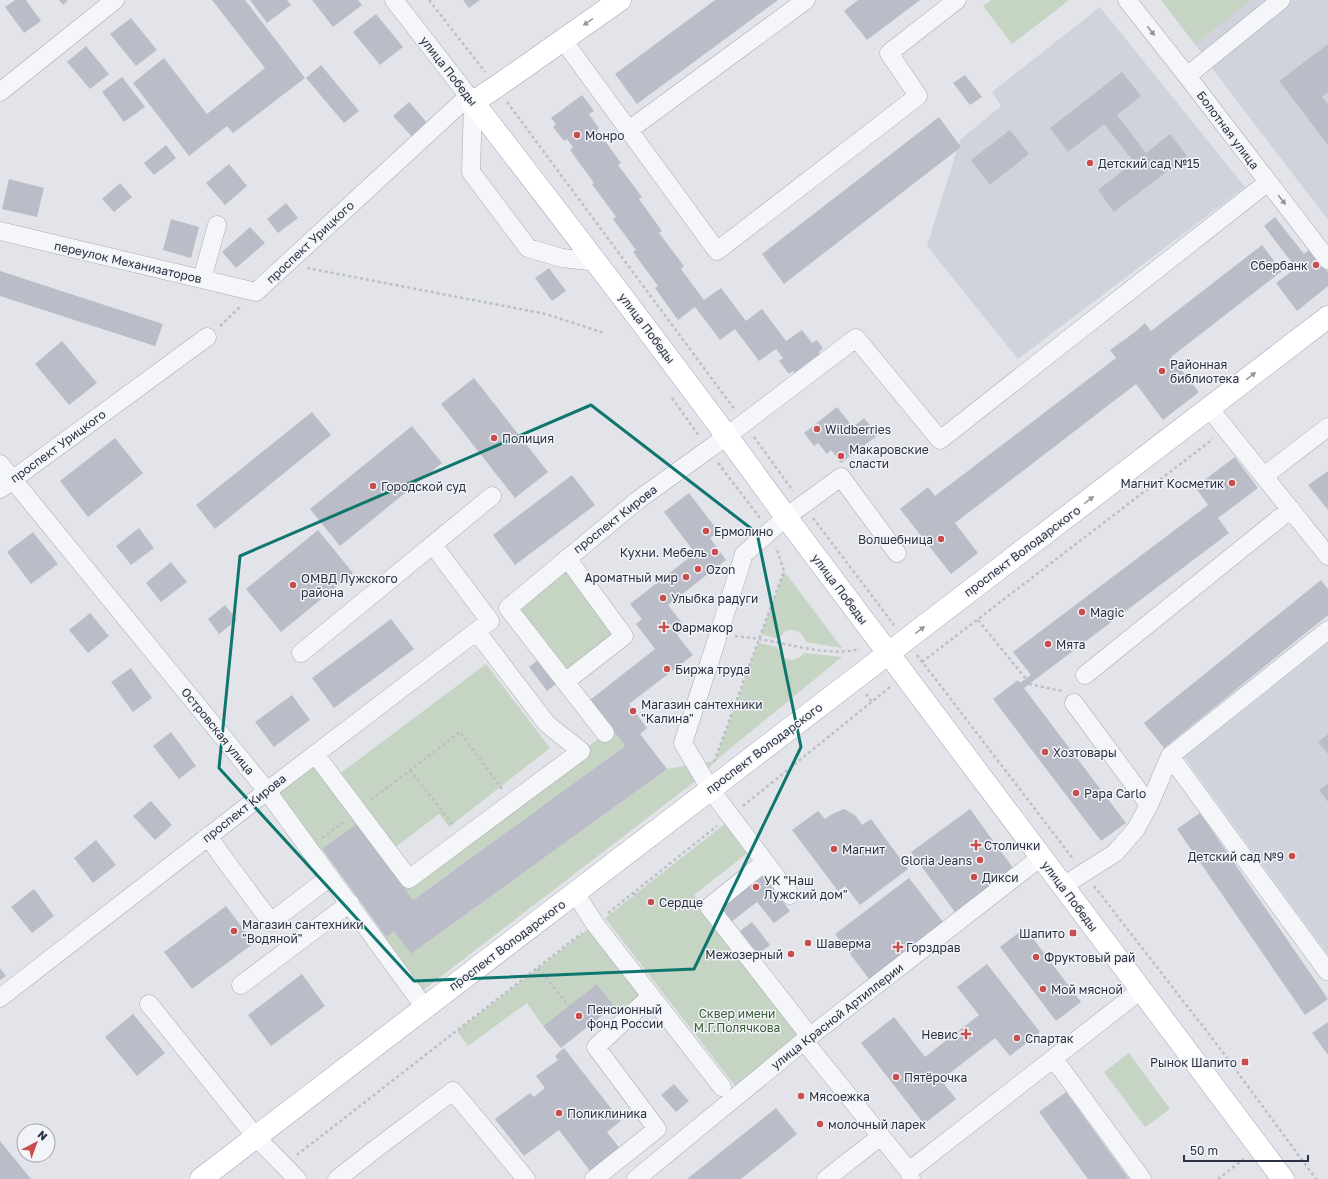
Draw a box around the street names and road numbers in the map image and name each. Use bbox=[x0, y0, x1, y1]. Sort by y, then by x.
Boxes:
street label: улица Победы bbox=[417, 33, 481, 109]
street label: Болотная улица bbox=[1194, 88, 1262, 172]
street label: проспект Урицкого bbox=[263, 197, 357, 287]
street label: переулок Механизаторов bbox=[53, 238, 203, 286]
street label: улица Победы bbox=[616, 290, 678, 366]
street label: проспект Урицкого bbox=[7, 406, 109, 486]
street label: проспект Кирова bbox=[570, 482, 660, 556]
street label: проспект Володарского bbox=[961, 502, 1083, 600]
street label: улица Победы bbox=[809, 551, 871, 627]
street label: Островская улица bbox=[178, 684, 258, 778]
street label: проспект Володарского bbox=[703, 699, 825, 797]
street label: проспект Кирова bbox=[199, 771, 289, 845]
street label: улица Победы bbox=[1039, 858, 1101, 934]
street label: проспект Володарского bbox=[446, 896, 568, 994]
street label: улица Красной Артиллерии bbox=[768, 960, 906, 1072]

